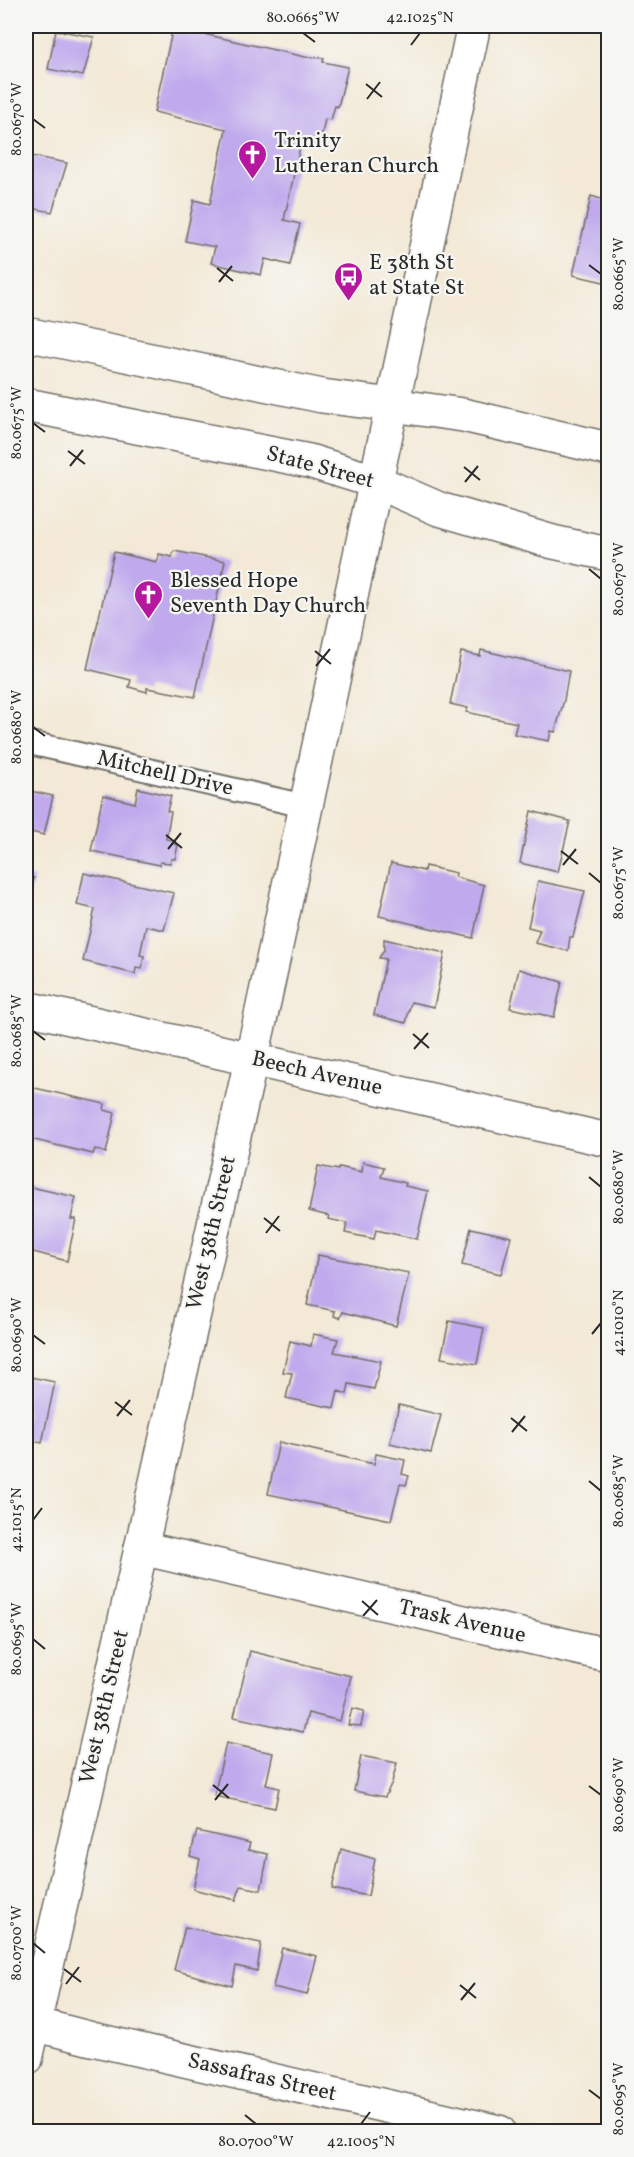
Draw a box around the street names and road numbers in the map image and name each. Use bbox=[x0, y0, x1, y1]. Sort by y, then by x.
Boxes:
street label: State Street bbox=[263, 439, 378, 497]
street label: Mitchell Drive bbox=[94, 743, 236, 805]
street label: Beech Avenue bbox=[249, 1044, 385, 1104]
street label: West 38th Street bbox=[179, 1152, 245, 1313]
street label: Trask Avenue bbox=[395, 1592, 529, 1652]
street label: West 38th Street bbox=[72, 1626, 138, 1787]
street label: Sassafras Street bbox=[184, 2046, 340, 2110]

